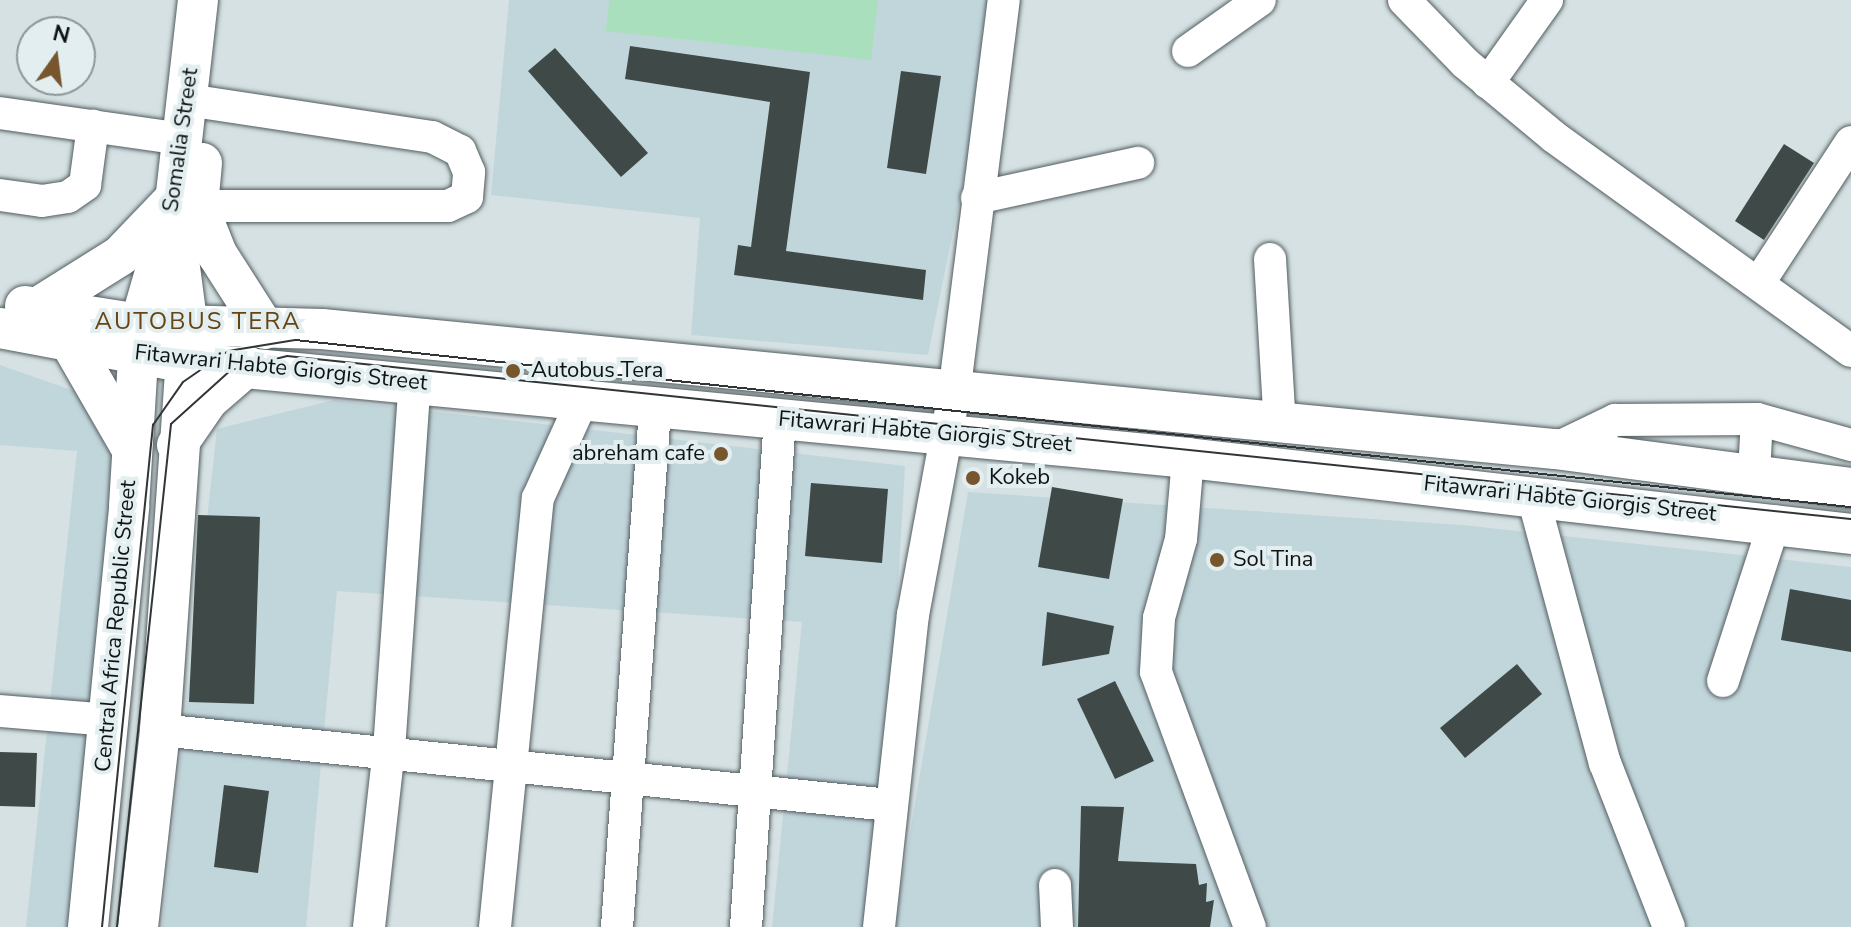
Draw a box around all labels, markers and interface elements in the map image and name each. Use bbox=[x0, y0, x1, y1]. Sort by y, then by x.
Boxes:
north arrow bbox=[16, 16, 96, 96]
text: N bbox=[50, 18, 73, 51]
street label: Somalia Street bbox=[158, 66, 204, 214]
district label: AUTOBUS TERA bbox=[95, 308, 301, 336]
street label: Fitawrari Habte Giorgis Street bbox=[133, 339, 429, 397]
place label: Autobus Tera bbox=[531, 358, 663, 384]
marker: Autobus Tera bbox=[502, 360, 524, 382]
street label: Fitawrari Habte Giorgis Street bbox=[777, 406, 1073, 458]
place label: abreham cafe bbox=[572, 441, 705, 467]
marker: abreham cafe bbox=[712, 445, 730, 463]
place label: Kokeb bbox=[989, 465, 1050, 491]
marker: Kokeb bbox=[964, 469, 982, 487]
street label: Fitawrari Habte Giorgis Street bbox=[1422, 470, 1718, 528]
street label: Central Africa Republic Street bbox=[90, 479, 142, 773]
place label: Sol Tina bbox=[1233, 547, 1313, 573]
marker: Sol Tina bbox=[1208, 551, 1226, 569]

